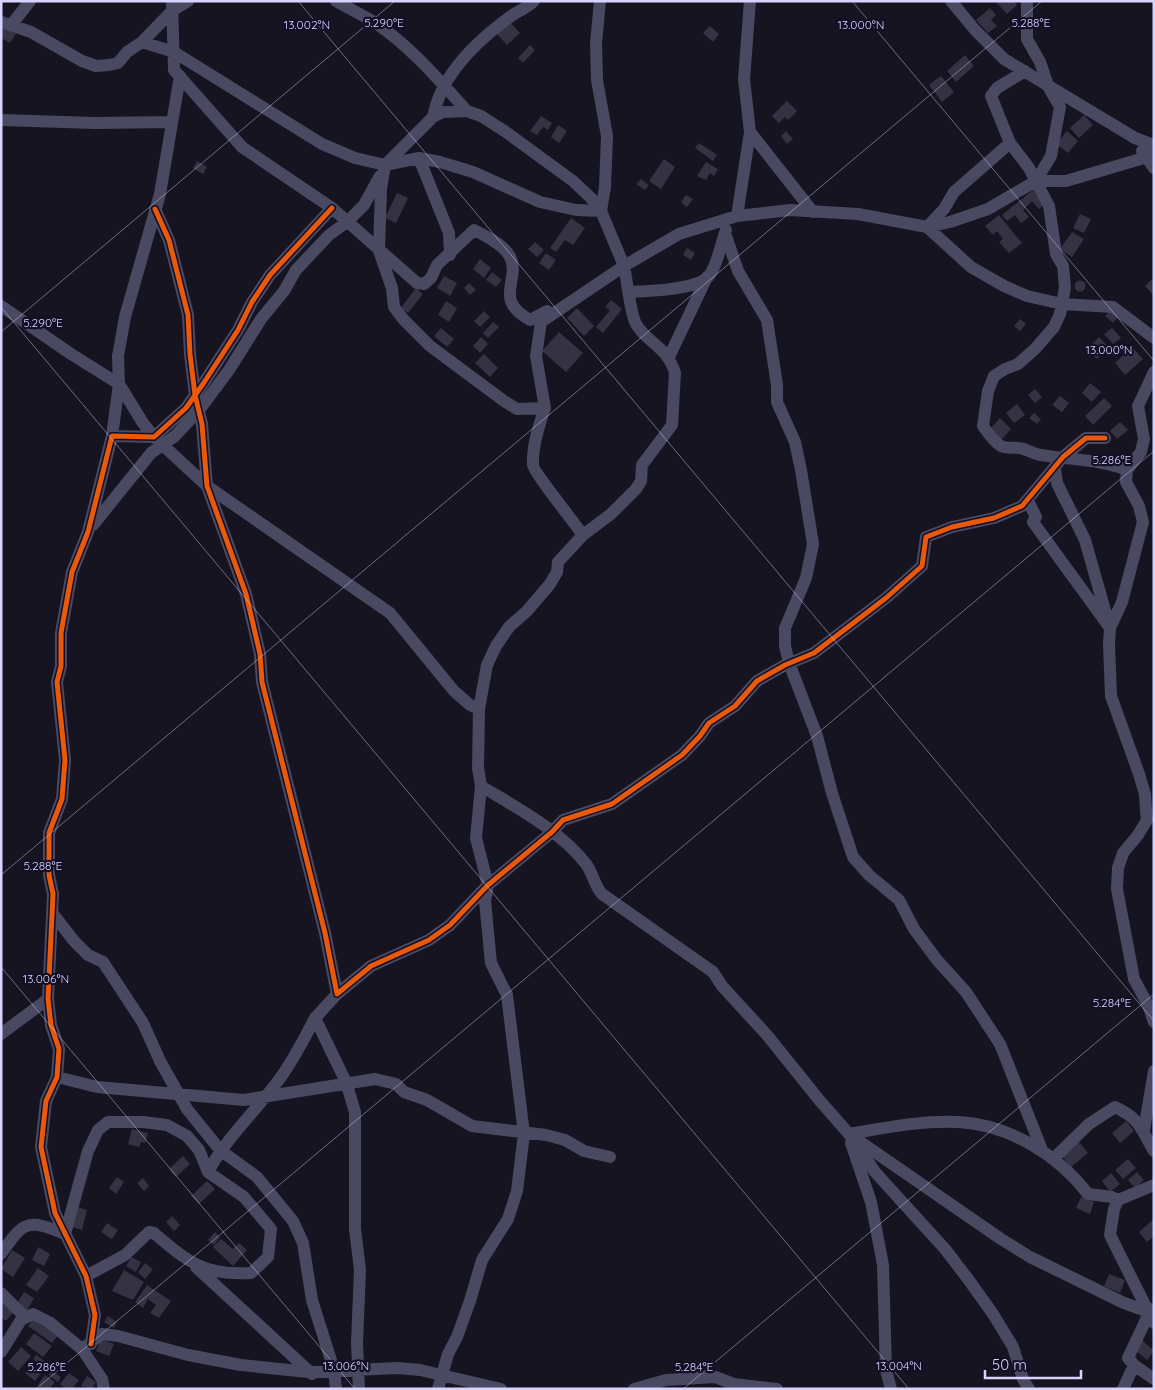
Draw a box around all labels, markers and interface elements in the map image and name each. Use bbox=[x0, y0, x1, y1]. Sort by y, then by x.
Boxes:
text: 5.290°E bbox=[364, 15, 404, 30]
text: 5.288°E bbox=[1012, 15, 1051, 30]
text: 13.002°N bbox=[284, 17, 330, 32]
text: 13.000°N bbox=[837, 17, 885, 32]
text: 5.290°E bbox=[23, 315, 63, 330]
text: 13.000°N bbox=[1085, 342, 1133, 357]
text: 5.286°E bbox=[1093, 452, 1132, 467]
text: 5.288°E bbox=[24, 858, 63, 873]
text: 13.006°N bbox=[23, 971, 69, 986]
text: 5.284°E bbox=[1093, 995, 1132, 1010]
scale bar bbox=[985, 1348, 1081, 1380]
text: 50 m bbox=[992, 1355, 1027, 1374]
text: 13.006°N bbox=[323, 1358, 369, 1373]
text: 13.004°N bbox=[876, 1358, 922, 1373]
text: 5.286°E bbox=[28, 1359, 67, 1374]
text: 5.284°E bbox=[675, 1359, 714, 1374]

